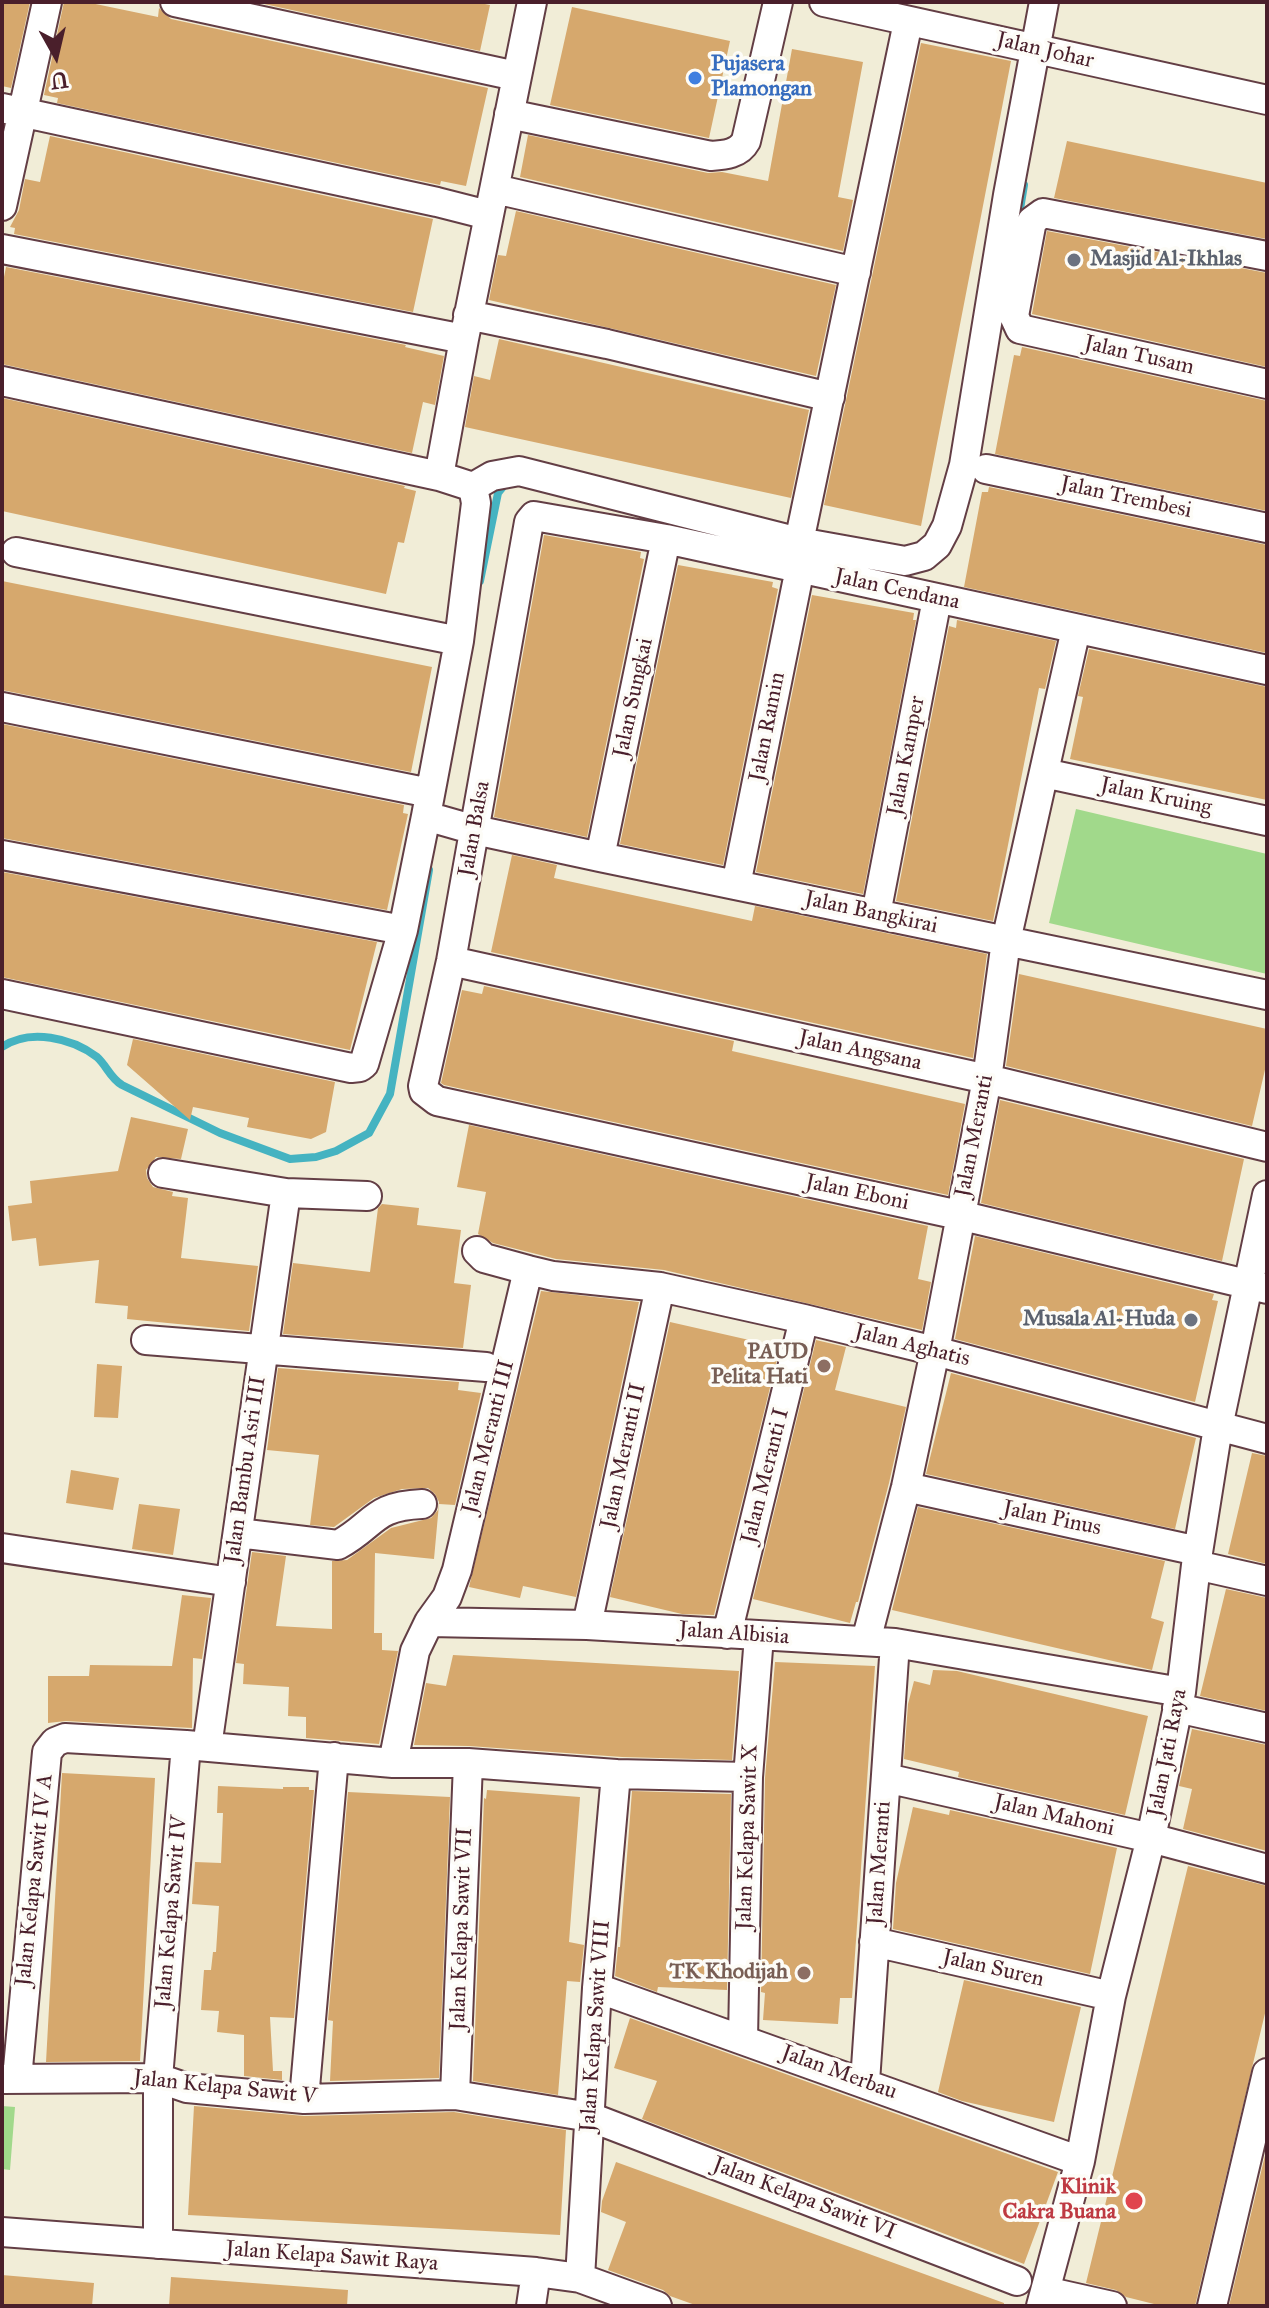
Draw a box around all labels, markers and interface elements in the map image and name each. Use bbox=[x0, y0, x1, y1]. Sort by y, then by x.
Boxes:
north arrow bbox=[16, 16, 96, 96]
street label: Jalan Johar bbox=[994, 27, 1096, 75]
place label: Pujasera Plamongan bbox=[711, 52, 812, 104]
text: U bbox=[49, 66, 70, 95]
marker: Pujasera Plamongan bbox=[686, 69, 704, 87]
place label: Masjid Al-Ikhlas bbox=[1090, 247, 1242, 273]
marker: Masjid Al-Ikhlas bbox=[1065, 251, 1083, 269]
street label: Jalan Tusam bbox=[1082, 331, 1196, 381]
street label: Jalan Trembesi bbox=[1058, 471, 1194, 525]
street label: Jalan Cendana bbox=[832, 564, 962, 616]
street label: Jalan Sungkai bbox=[608, 636, 660, 760]
street label: Jalan Ramin bbox=[744, 670, 792, 784]
street label: Jalan Kamper bbox=[882, 694, 932, 818]
street label: Jalan Kruing bbox=[1098, 772, 1214, 822]
street label: Jalan Balsa bbox=[454, 779, 496, 879]
street label: Jalan Bangkirai bbox=[802, 886, 940, 940]
street label: Jalan Angsana bbox=[796, 1025, 924, 1077]
street label: Jalan Meranti bbox=[950, 1072, 1000, 1200]
street label: Jalan Eboni bbox=[803, 1169, 911, 1217]
place label: Musala Al-Huda bbox=[1023, 1307, 1175, 1333]
marker: Musala Al-Huda bbox=[1182, 1311, 1200, 1329]
street label: Jalan Aghatis bbox=[852, 1319, 972, 1373]
place label: PAUD Pelita Hati bbox=[711, 1340, 808, 1392]
street label: Jalan Meranti III bbox=[457, 1357, 521, 1517]
marker: PAUD Pelita Hati bbox=[815, 1357, 833, 1375]
street label: Jalan Bambu Asri III bbox=[220, 1375, 272, 1565]
street label: Jalan Meranti II bbox=[596, 1381, 652, 1531]
street label: Jalan Meranti I bbox=[736, 1406, 796, 1546]
street label: Jalan Pinus bbox=[1000, 1496, 1104, 1542]
street label: Jalan Albisia bbox=[678, 1617, 790, 1651]
street label: Jalan Jati Raya bbox=[1143, 1687, 1193, 1819]
street label: Jalan Kelapa Sawit X bbox=[732, 1744, 764, 1930]
street label: Jalan Kelapa Sawit IV A bbox=[11, 1773, 59, 1987]
street label: Jalan Mahoni bbox=[991, 1789, 1117, 1843]
street label: Jalan Meranti bbox=[862, 1800, 898, 1926]
street label: Jalan Kelapa Sawit IV bbox=[150, 1814, 194, 2010]
street label: Jalan Kelapa Sawit VII bbox=[445, 1827, 479, 2031]
street label: Jalan Kelapa Sawit VIII bbox=[575, 1919, 617, 2133]
street label: Jalan Suren bbox=[940, 1945, 1046, 1993]
place label: TK Khodijah bbox=[670, 1960, 788, 1986]
marker: TK Khodijah bbox=[795, 1964, 813, 1982]
street label: Jalan Merbau bbox=[778, 2040, 900, 2106]
street label: Jalan Kelapa Sawit V bbox=[132, 2065, 318, 2111]
street label: Jalan Kelapa Sawit VI bbox=[709, 2152, 899, 2246]
place label: Klinik Cakra Buana bbox=[1002, 2175, 1116, 2226]
marker: Klinik Cakra Buana bbox=[1123, 2190, 1145, 2212]
street label: Jalan Kelapa Sawit Raya bbox=[225, 2236, 439, 2278]

